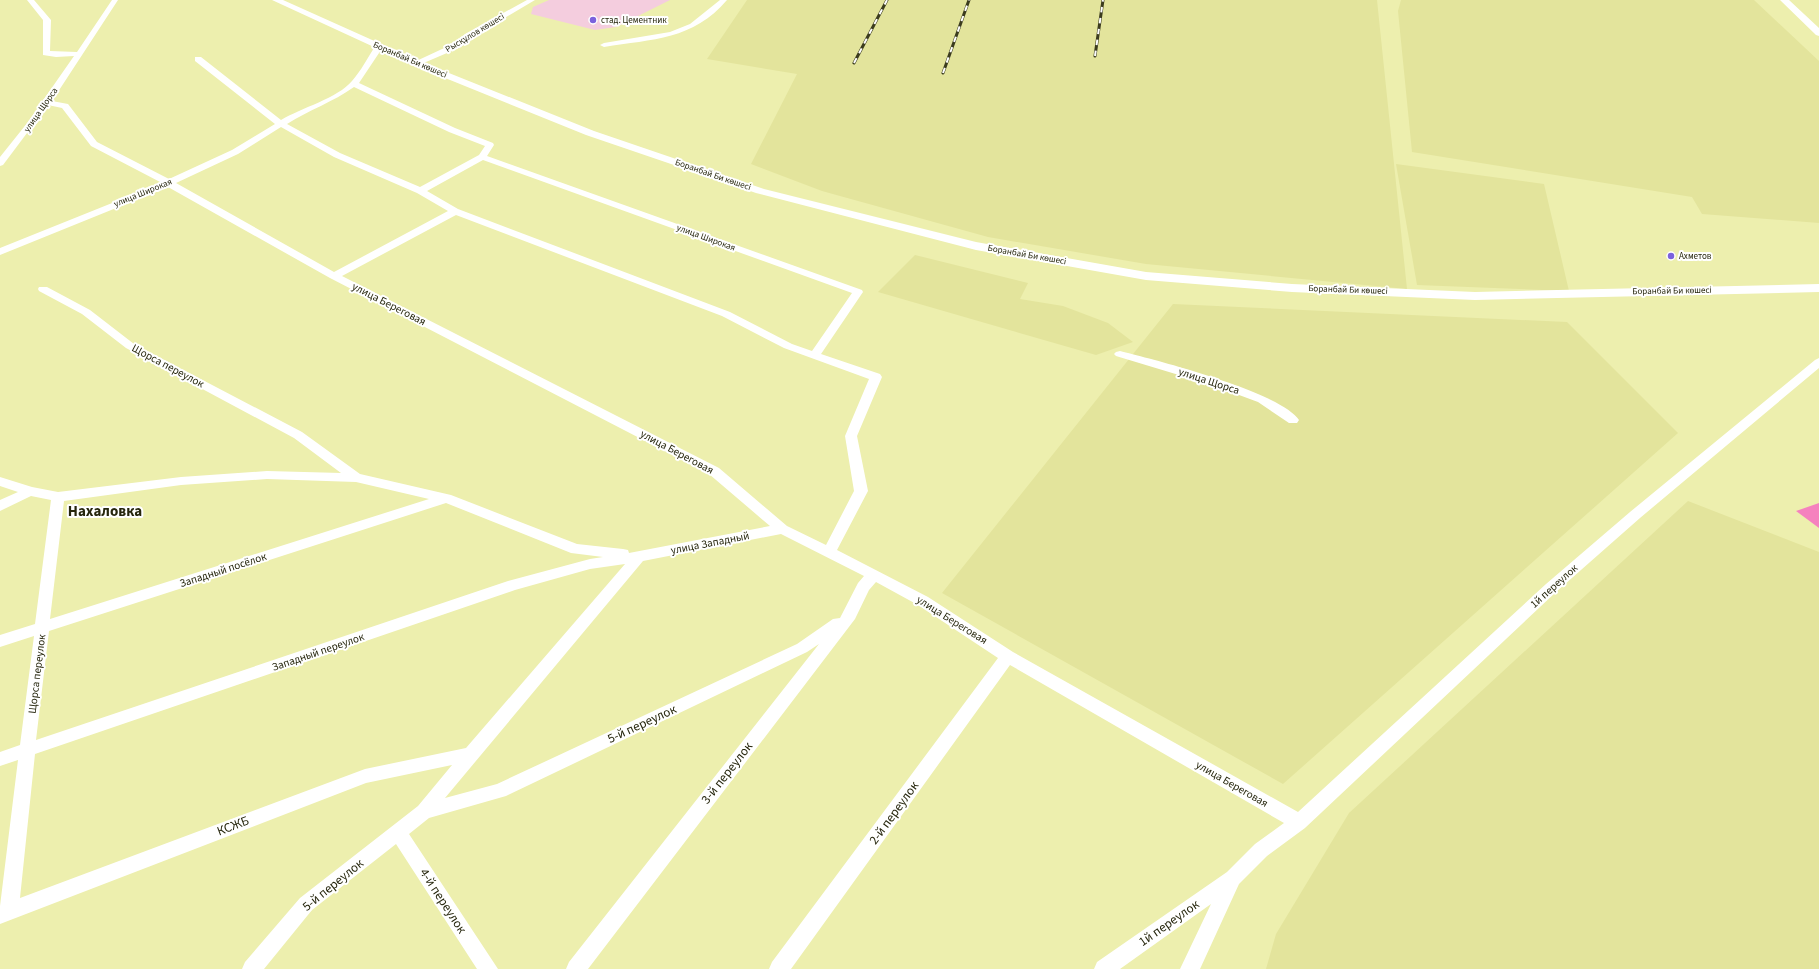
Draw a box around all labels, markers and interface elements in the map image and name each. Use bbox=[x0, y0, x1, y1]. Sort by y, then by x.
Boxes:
street label: Рысқұлов көшесі bbox=[443, 10, 507, 56]
place label: стад. Цементник bbox=[601, 14, 667, 27]
marker: стад. Цементник bbox=[588, 15, 598, 25]
street label: Боранбай Би көшесі bbox=[371, 38, 449, 82]
street label: улица Щорса bbox=[21, 85, 61, 135]
street label: Боранбай Би көшесі bbox=[673, 156, 753, 194]
street label: улица Широкая bbox=[112, 175, 174, 211]
street label: улица Широкая bbox=[675, 221, 737, 255]
street label: Боранбай Би көшесі bbox=[987, 242, 1067, 268]
place label: Ахметов bbox=[1679, 250, 1712, 263]
marker: Ахметов bbox=[1666, 251, 1676, 261]
street label: улица Береговая bbox=[349, 279, 429, 329]
street label: Боранбай Би көшесі bbox=[1308, 282, 1388, 298]
street label: Боранбай Би көшесі bbox=[1632, 284, 1712, 298]
street label: Щорса переулок bbox=[129, 341, 207, 392]
street label: улица Щорса bbox=[1177, 364, 1241, 398]
street label: улица Береговая bbox=[638, 426, 716, 478]
district label: Нахаловка bbox=[68, 501, 142, 522]
street label: улица Западный bbox=[669, 528, 751, 558]
street label: Западный посёлок bbox=[178, 549, 269, 591]
street label: 1й переулок bbox=[1527, 560, 1581, 611]
street label: улица Береговая bbox=[914, 592, 990, 648]
street label: Западный переулок bbox=[270, 629, 367, 675]
street label: Щорса переулок bbox=[25, 633, 49, 715]
street label: 5-й переулок bbox=[605, 700, 680, 748]
street label: 3-й переулок bbox=[697, 738, 757, 808]
street label: улица Береговая bbox=[1193, 757, 1271, 811]
street label: 2-й переулок bbox=[865, 777, 923, 848]
street label: КСЖБ bbox=[214, 812, 252, 840]
street label: 5-й переулок bbox=[299, 854, 368, 915]
street label: 4-й переулок bbox=[415, 865, 471, 937]
street label: 1й переулок bbox=[1135, 895, 1203, 950]

